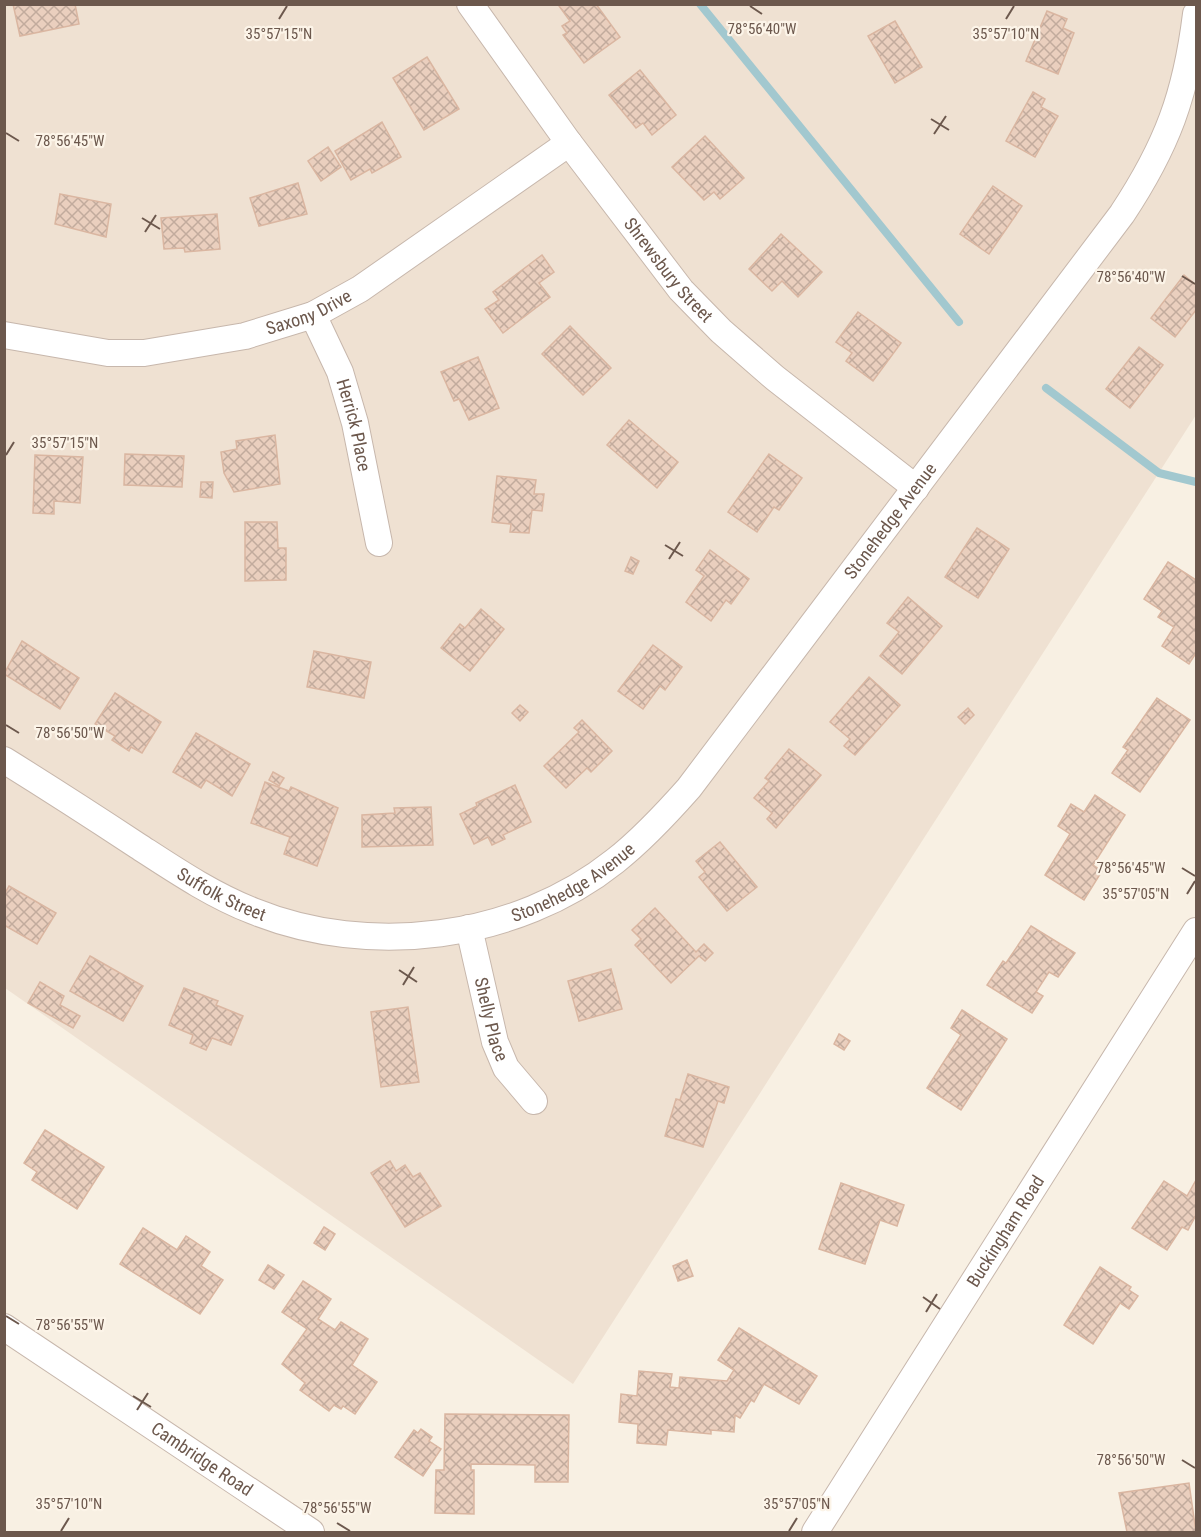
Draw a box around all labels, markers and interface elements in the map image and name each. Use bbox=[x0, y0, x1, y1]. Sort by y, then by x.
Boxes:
text: 78°56'40"W bbox=[728, 20, 797, 38]
text: 35°57'15"N bbox=[246, 25, 312, 43]
text: 35°57'10"N bbox=[973, 25, 1039, 43]
text: 78°56'45"W bbox=[36, 132, 105, 150]
street label: Shrewsbury Street bbox=[620, 213, 717, 326]
text: 78°56'40"W bbox=[1097, 268, 1166, 286]
street label: Saxony Drive bbox=[263, 285, 355, 339]
street label: Herrick Place bbox=[333, 376, 375, 473]
text: 35°57'15"N bbox=[32, 434, 98, 452]
street label: Stonehedge Avenue bbox=[839, 459, 941, 583]
text: 78°56'50"W bbox=[36, 724, 105, 742]
street label: Stonehedge Avenue bbox=[508, 838, 639, 926]
text: 78°56'45"W bbox=[1097, 859, 1166, 877]
street label: Suffolk Street bbox=[173, 863, 269, 925]
text: 35°57'05"N bbox=[1103, 885, 1169, 903]
street label: Shelly Place bbox=[471, 975, 513, 1064]
street label: Buckingham Road bbox=[962, 1171, 1048, 1291]
text: 78°56'55"W bbox=[36, 1316, 105, 1334]
street label: Cambridge Road bbox=[148, 1417, 257, 1500]
text: 78°56'50"W bbox=[1097, 1451, 1166, 1469]
text: 35°57'10"N bbox=[36, 1495, 102, 1513]
text: 35°57'05"N bbox=[764, 1495, 830, 1513]
text: 78°56'55"W bbox=[303, 1499, 372, 1517]

